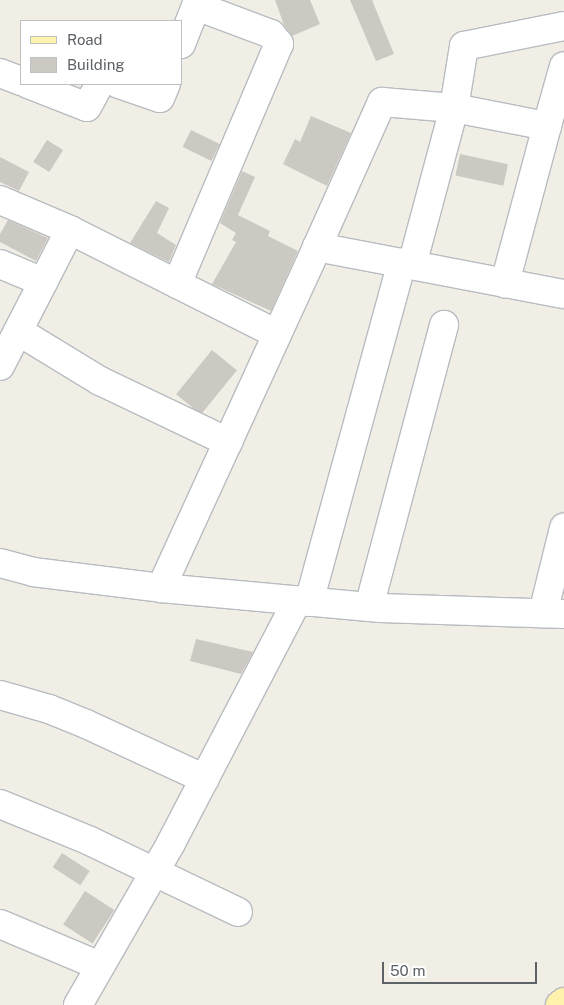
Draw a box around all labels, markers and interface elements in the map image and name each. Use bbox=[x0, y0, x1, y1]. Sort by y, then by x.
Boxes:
legend bbox=[20, 20, 182, 85]
text: Road bbox=[67, 31, 103, 48]
text: Building bbox=[67, 56, 125, 73]
scale bar bbox=[384, 952, 539, 984]
text: 50 m bbox=[390, 962, 425, 979]

